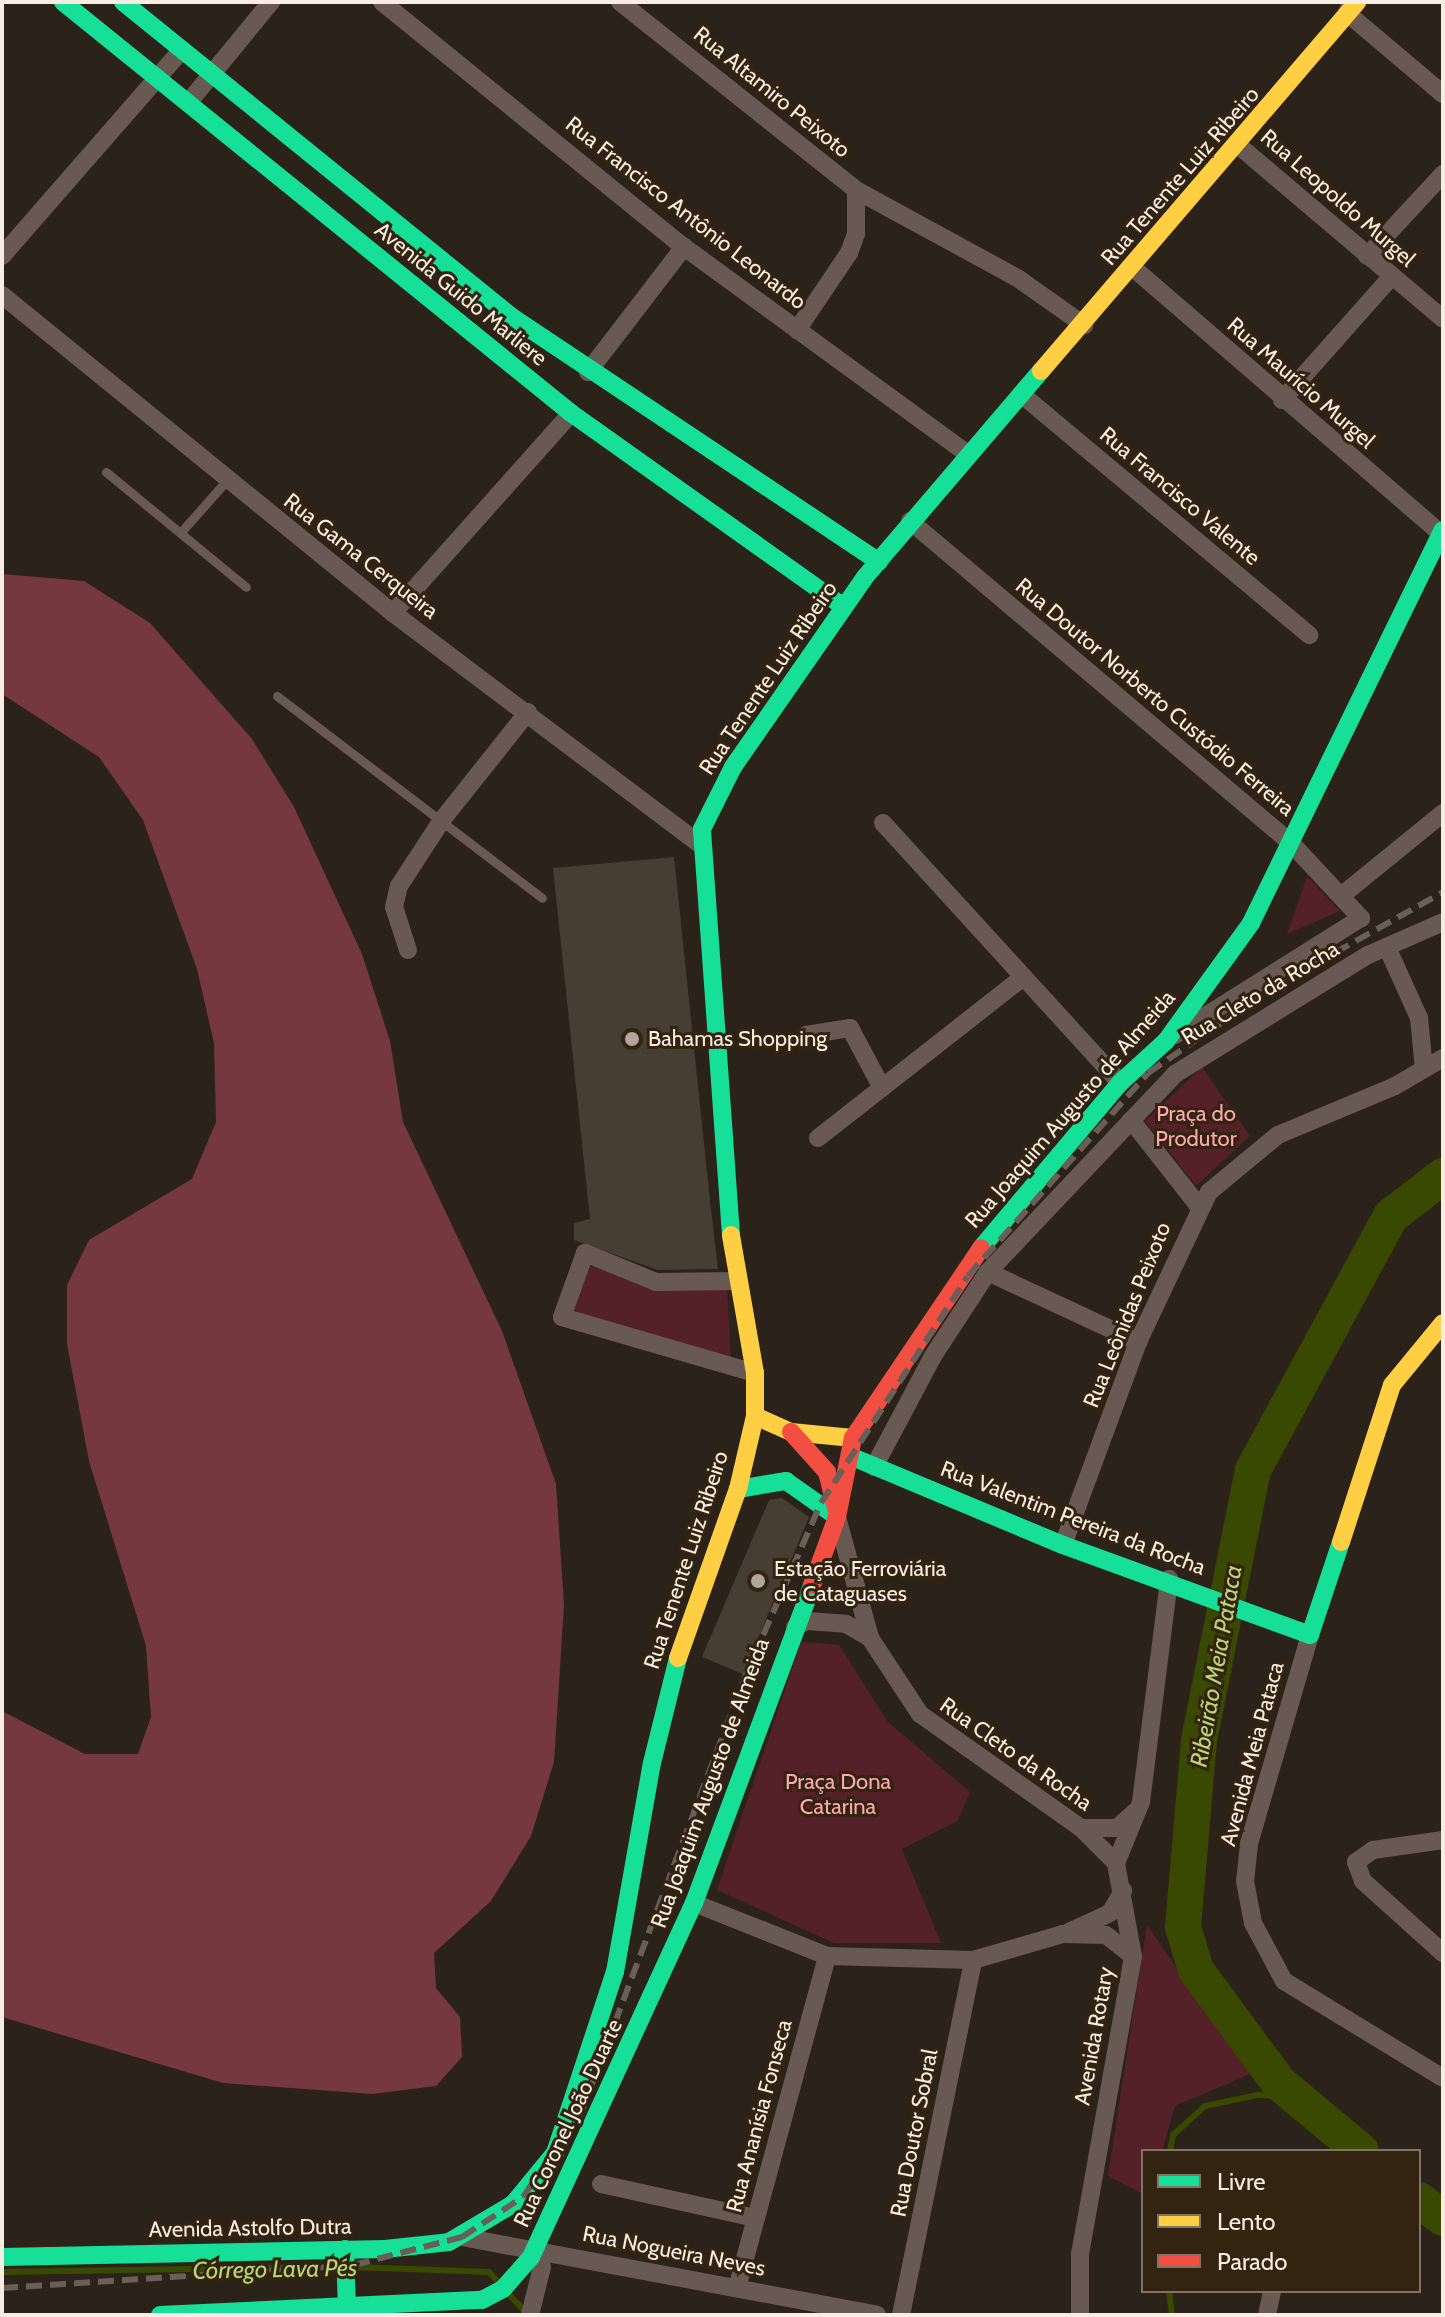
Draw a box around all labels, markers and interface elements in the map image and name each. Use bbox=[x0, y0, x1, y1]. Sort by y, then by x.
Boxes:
street label: Rua Altamiro Peixoto bbox=[688, 21, 856, 163]
street label: Rua Tenente Luiz Ribeiro bbox=[1095, 81, 1265, 271]
street label: Rua Francisco Antônio Leonardo bbox=[560, 111, 812, 315]
street label: Rua Leopoldo Murgel bbox=[1255, 124, 1421, 272]
street label: Avenida Guido Marliere bbox=[370, 216, 552, 372]
street label: Rua Maurício Murgel bbox=[1222, 312, 1380, 454]
street label: Rua Francisco Valente bbox=[1095, 421, 1265, 571]
street label: Rua Gama Cerqueira bbox=[279, 488, 443, 624]
street label: Rua Doutor Norberto Custódio Ferreira bbox=[1010, 573, 1300, 821]
street label: Rua Tenente Luiz Ribeiro bbox=[693, 576, 843, 780]
street label: Rua Cleto da Rocha bbox=[1176, 935, 1344, 1051]
street label: Rua Joaquim Augusto de Almeida bbox=[960, 985, 1180, 1233]
place label: Bahamas Shopping bbox=[648, 1026, 827, 1052]
marker: Bahamas Shopping bbox=[623, 1030, 641, 1048]
park label: Praça do Produtor bbox=[1155, 1100, 1237, 1152]
street label: Rua Leônidas Peixoto bbox=[1078, 1218, 1176, 1412]
street label: Rua Tenente Luiz Ribeiro bbox=[638, 1448, 734, 1672]
street label: Rua Valentim Pereira da Rocha bbox=[937, 1455, 1209, 1581]
place label: Estação Ferroviária de Cataguases bbox=[774, 1555, 946, 1606]
water label: Ribeirão Meia Pataca bbox=[1184, 1563, 1248, 1769]
marker: Estação Ferroviária de Cataguases bbox=[749, 1572, 767, 1590]
street label: Rua Joaquim Augusto de Almeida bbox=[645, 1634, 775, 1932]
street label: Avenida Meia Pataca bbox=[1215, 1659, 1289, 1849]
street label: Rua Cleto da Rocha bbox=[935, 1692, 1097, 1816]
park label: Praça Dona Catarina bbox=[785, 1768, 891, 1820]
street label: Avenida Rotary bbox=[1069, 1965, 1119, 2107]
street label: Rua Coronel João Duarte bbox=[508, 2015, 628, 2231]
street label: Rua Ananísia Fonseca bbox=[721, 2017, 797, 2215]
street label: Rua Doutor Sobral bbox=[885, 2047, 943, 2219]
legend bbox=[1141, 2149, 1421, 2293]
text: Livre bbox=[1217, 2167, 1265, 2196]
text: Lento bbox=[1217, 2207, 1276, 2236]
street label: Avenida Astolfo Dutra bbox=[148, 2213, 352, 2243]
street label: Rua Nogueira Neves bbox=[580, 2220, 768, 2282]
text: Parado bbox=[1217, 2247, 1287, 2276]
water label: Córrego Lava Pés bbox=[192, 2253, 358, 2285]

